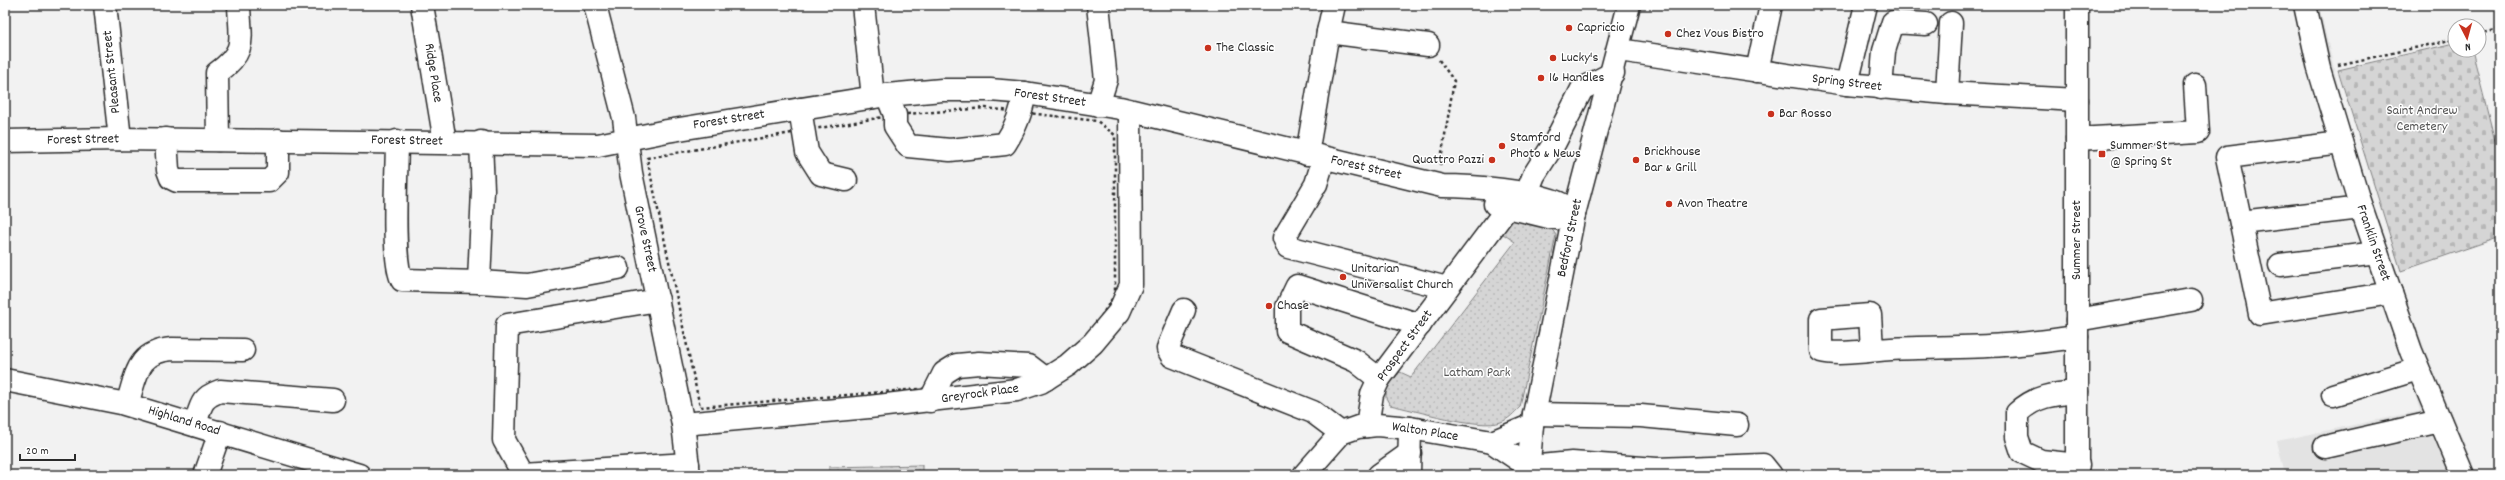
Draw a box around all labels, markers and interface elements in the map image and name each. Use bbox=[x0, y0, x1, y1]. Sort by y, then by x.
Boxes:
place label: Capriccio bbox=[1577, 18, 1625, 38]
north arrow bbox=[2447, 18, 2487, 58]
marker: Capriccio bbox=[1564, 23, 1574, 33]
place label: Chez Vous Bistro bbox=[1676, 24, 1764, 44]
street label: Pleasant Street bbox=[98, 29, 126, 115]
marker: Chez Vous Bistro bbox=[1663, 29, 1673, 39]
place label: The Classic bbox=[1216, 38, 1275, 58]
text: N bbox=[2464, 38, 2471, 54]
street label: Ridge Place bbox=[418, 42, 448, 104]
marker: The Classic bbox=[1203, 43, 1213, 53]
place label: Lucky's bbox=[1561, 48, 1599, 68]
marker: Lucky's bbox=[1548, 53, 1558, 63]
place label: 16 Handles bbox=[1549, 68, 1604, 88]
street label: Spring Street bbox=[1811, 69, 1883, 97]
marker: 16 Handles bbox=[1536, 73, 1546, 83]
street label: Forest Street bbox=[1013, 83, 1087, 113]
park label: Saint Andrew Cemetery bbox=[2386, 101, 2458, 137]
street label: Forest Street bbox=[692, 104, 766, 136]
place label: Bar Rosso bbox=[1779, 104, 1832, 124]
marker: Bar Rosso bbox=[1766, 109, 1776, 119]
place label: Stamford Photo & News bbox=[1510, 128, 1581, 164]
street label: Forest Street bbox=[47, 129, 119, 151]
street label: Forest Street bbox=[371, 130, 443, 152]
place label: Summer St @ Spring St bbox=[2110, 136, 2172, 172]
marker: Stamford Photo & News bbox=[1497, 141, 1507, 151]
place label: Brickhouse Bar & Grill bbox=[1644, 142, 1701, 178]
marker: Summer St @ Spring St bbox=[2097, 149, 2107, 159]
street label: Forest Street bbox=[1329, 150, 1403, 186]
place label: Quattro Pazzi bbox=[1412, 150, 1484, 170]
marker: Quattro Pazzi bbox=[1487, 155, 1497, 165]
marker: Brickhouse Bar & Grill bbox=[1631, 155, 1641, 165]
place label: Avon Theatre bbox=[1677, 194, 1748, 214]
street label: Bedford Street bbox=[1552, 197, 1588, 279]
marker: Avon Theatre bbox=[1664, 199, 1674, 209]
street label: Summer Street bbox=[2067, 200, 2087, 280]
street label: Franklin Street bbox=[2351, 202, 2395, 284]
street label: Grove Street bbox=[628, 204, 662, 274]
place label: Unitarian Universalist Church bbox=[1351, 259, 1453, 295]
marker: Unitarian Universalist Church bbox=[1338, 272, 1348, 282]
place label: Chase bbox=[1277, 296, 1309, 316]
marker: Chase bbox=[1264, 301, 1274, 311]
street label: Prospect Street bbox=[1372, 306, 1438, 386]
park label: Latham Park bbox=[1443, 363, 1511, 383]
street label: Greyrock Place bbox=[940, 379, 1020, 409]
street label: Highland Road bbox=[145, 401, 223, 441]
street label: Walton Place bbox=[1390, 417, 1460, 447]
scale bar bbox=[20, 436, 75, 462]
text: 20 m bbox=[26, 443, 49, 460]

